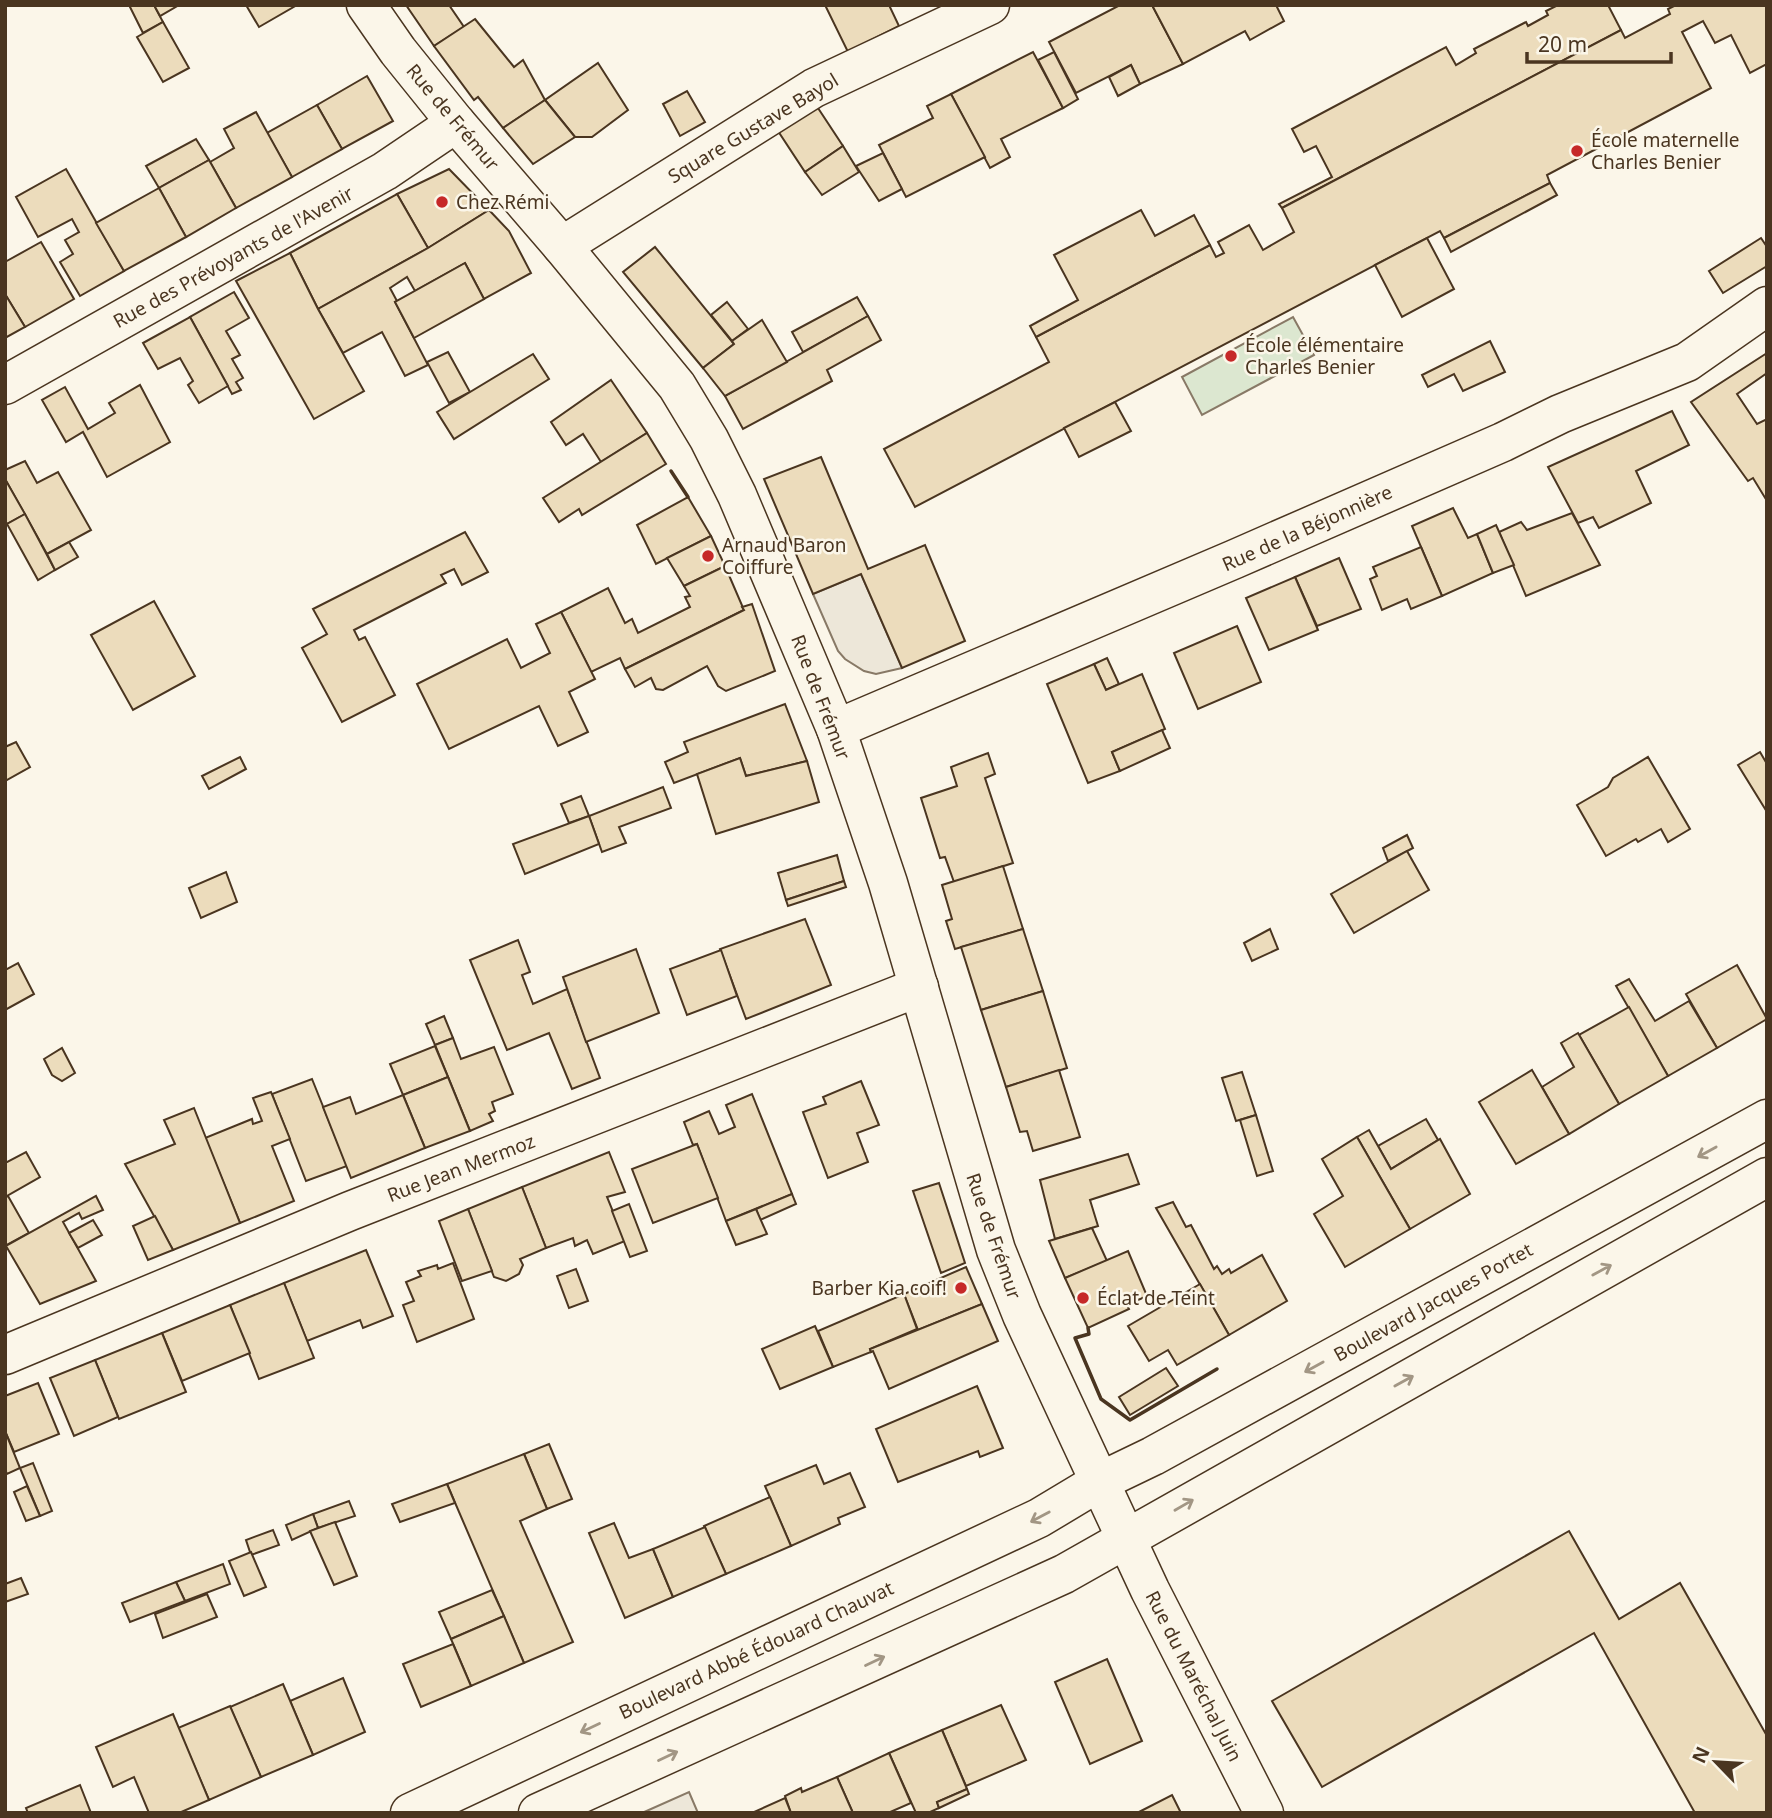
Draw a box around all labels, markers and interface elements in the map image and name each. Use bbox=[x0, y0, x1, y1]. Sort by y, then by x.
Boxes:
scale bar bbox=[1527, 21, 1670, 65]
text: 20 m bbox=[1538, 30, 1587, 58]
street label: Rue de Frémur bbox=[401, 58, 505, 176]
street label: Square Gustave Bayol bbox=[663, 67, 843, 189]
place label: École maternelle Charles Benier bbox=[1591, 127, 1740, 175]
marker: École maternelle Charles Benier bbox=[1569, 143, 1585, 159]
street label: Rue des Prévoyants de l'Avenir bbox=[108, 180, 358, 334]
place label: Chez Rémi bbox=[456, 189, 549, 215]
marker: Chez Rémi bbox=[434, 194, 450, 210]
place label: École élémentaire Charles Benier bbox=[1245, 332, 1404, 380]
marker: École élémentaire Charles Benier bbox=[1223, 348, 1239, 364]
street label: Rue de la Béjonnière bbox=[1218, 479, 1396, 577]
place label: Arnaud Baron Coiffure bbox=[722, 532, 846, 580]
marker: Arnaud Baron Coiffure bbox=[700, 548, 716, 564]
street label: Rue de Frémur bbox=[785, 631, 857, 763]
street label: Rue Jean Mermoz bbox=[383, 1128, 539, 1208]
one-way arrow bbox=[1697, 1145, 1718, 1159]
street label: Rue de Frémur bbox=[960, 1169, 1028, 1303]
street label: Boulevard Jacques Portet bbox=[1329, 1236, 1537, 1368]
one-way arrow bbox=[1591, 1263, 1612, 1276]
place label: Barber Kia coif! bbox=[812, 1275, 947, 1301]
marker: Barber Kia coif! bbox=[953, 1280, 969, 1296]
place label: Éclat de Teint bbox=[1097, 1285, 1215, 1311]
marker: Éclat de Teint bbox=[1075, 1290, 1091, 1306]
one-way arrow bbox=[1304, 1361, 1325, 1374]
one-way arrow bbox=[1393, 1374, 1413, 1388]
one-way arrow bbox=[1174, 1498, 1194, 1512]
one-way arrow bbox=[1030, 1510, 1051, 1524]
street label: Boulevard Abbé Édouard Chauvat bbox=[615, 1575, 898, 1725]
street label: Rue du Maréchal Juin bbox=[1140, 1586, 1248, 1766]
one-way arrow bbox=[864, 1654, 885, 1667]
one-way arrow bbox=[580, 1722, 601, 1735]
north arrow bbox=[1681, 1727, 1751, 1797]
text: N bbox=[1686, 1742, 1716, 1767]
one-way arrow bbox=[657, 1748, 678, 1762]

